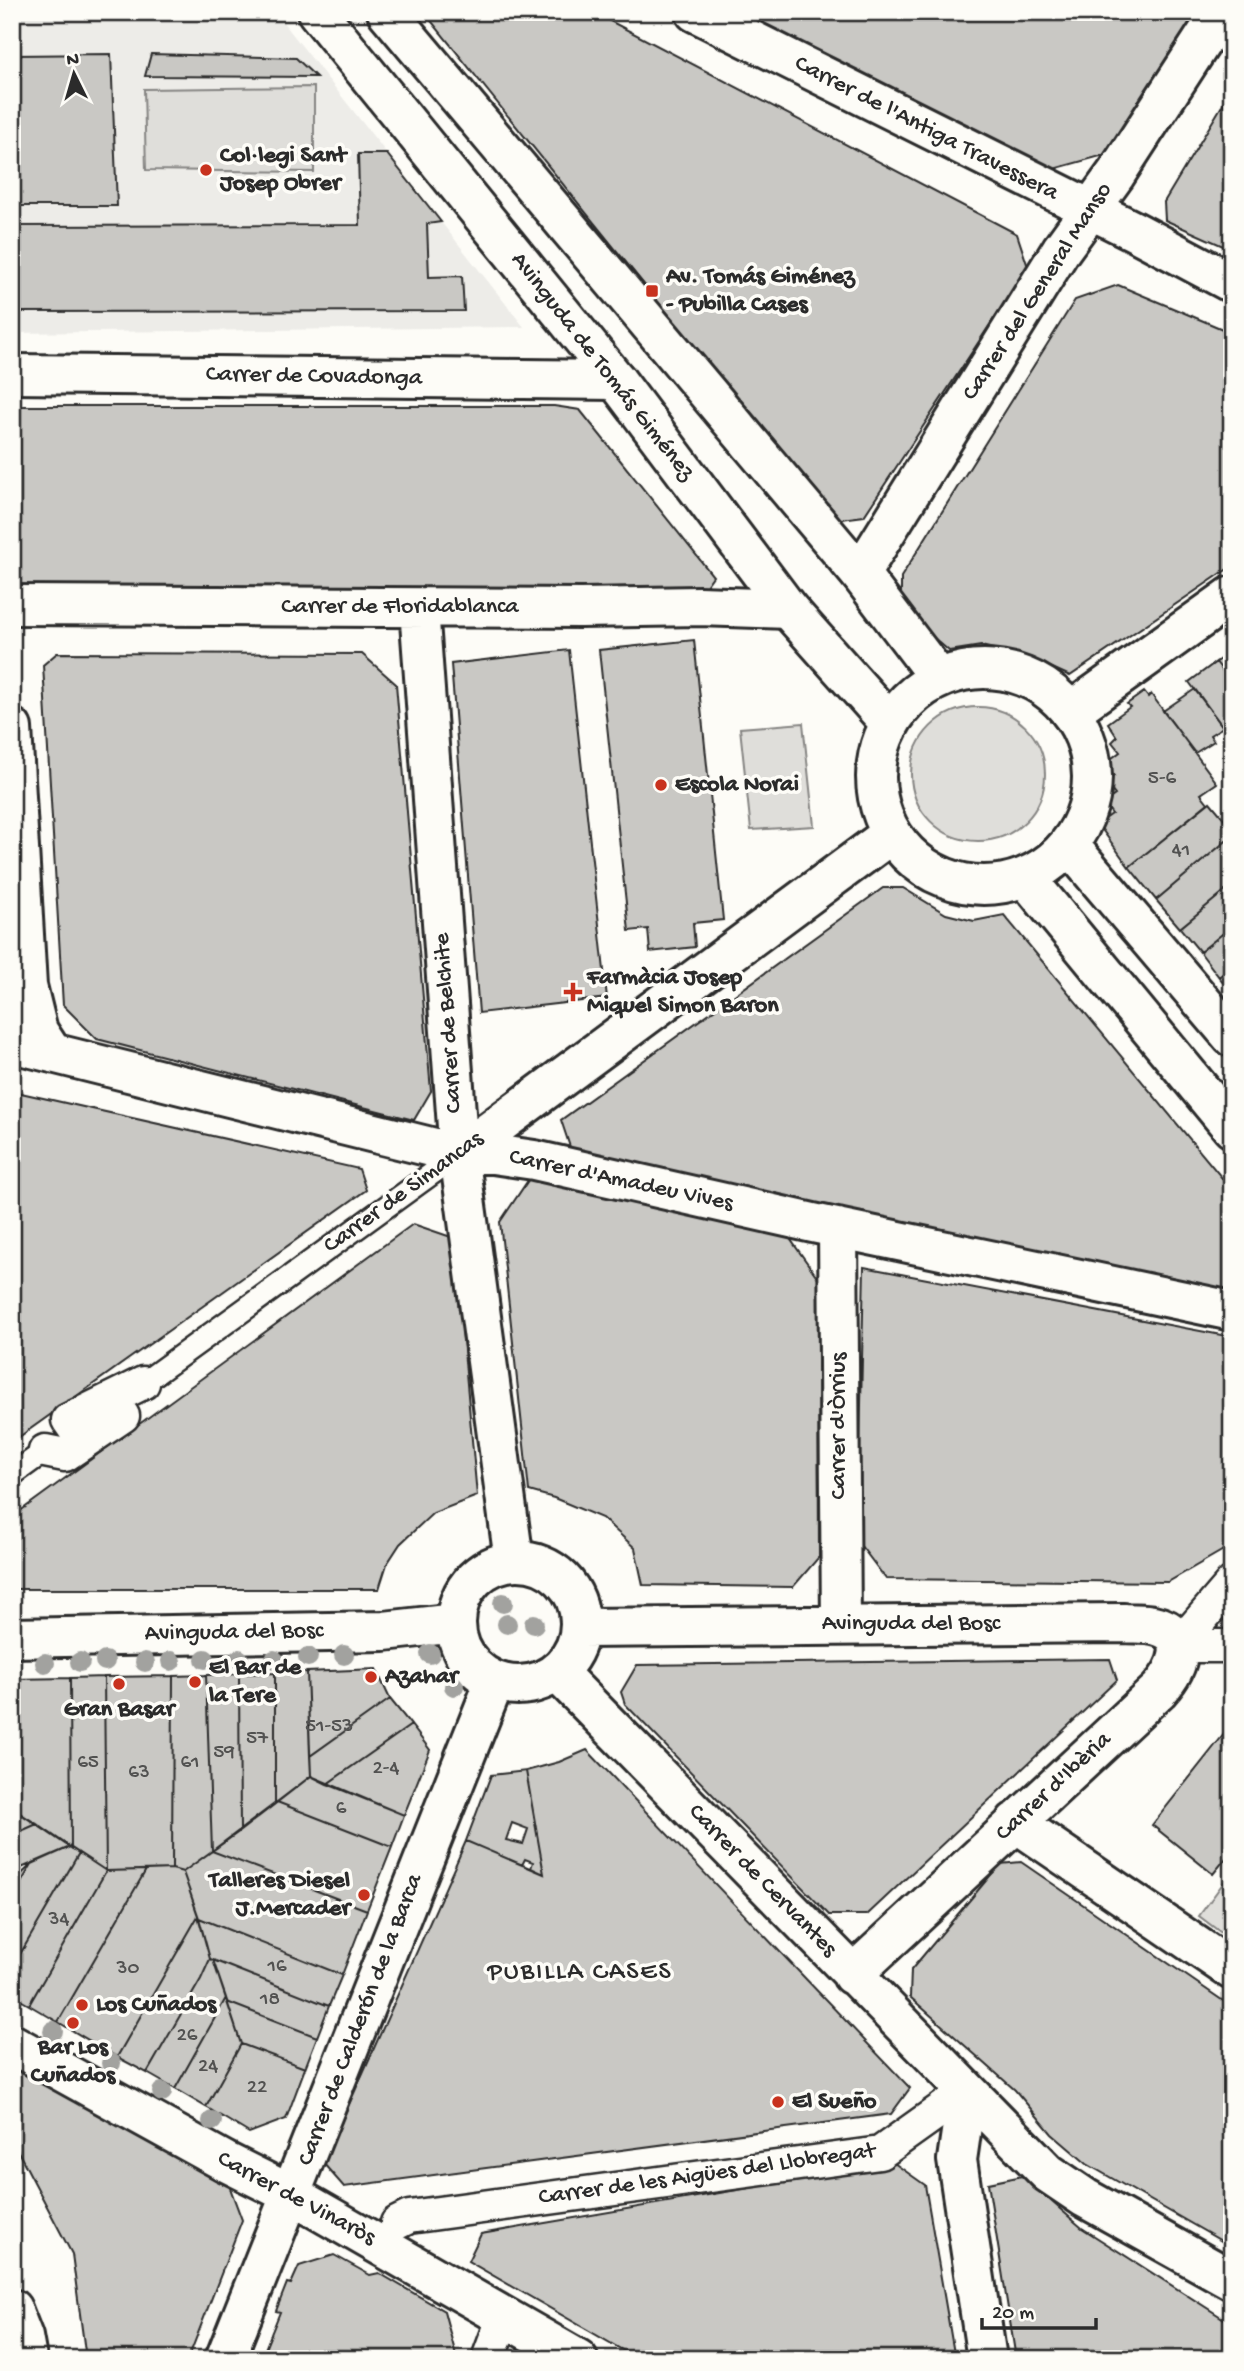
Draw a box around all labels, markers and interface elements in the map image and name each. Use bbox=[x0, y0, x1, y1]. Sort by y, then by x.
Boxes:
north arrow bbox=[38, 38, 108, 108]
text: N bbox=[66, 49, 80, 73]
street label: Carrer de l'Antiga Travessera bbox=[789, 50, 1064, 209]
place label: Col·legi Sant Josep Obrer bbox=[219, 142, 348, 199]
marker: Col·legi Sant Josep Obrer bbox=[198, 162, 214, 178]
street label: Carrer del General Manso bbox=[957, 178, 1119, 406]
street label: Avinguda de Tomás Giménez bbox=[504, 247, 701, 488]
place label: Av. Tomás Giménez - Pubilla Cases bbox=[665, 263, 856, 320]
marker: Av. Tomás Giménez - Pubilla Cases bbox=[644, 283, 660, 299]
street label: Carrer de Covadonga bbox=[206, 361, 423, 393]
street label: Carrer de Floridablanca bbox=[281, 593, 519, 622]
house number: 5-6 bbox=[1148, 767, 1176, 792]
place label: Escola Norai bbox=[675, 771, 799, 800]
marker: Escola Norai bbox=[653, 777, 669, 793]
house number: 41 bbox=[1172, 839, 1190, 864]
street label: Carrer de Belchite bbox=[428, 931, 470, 1114]
place label: Farmàcia Josep Miquel Simon Baron bbox=[586, 964, 779, 1021]
marker: Farmàcia Josep Miquel Simon Baron bbox=[565, 984, 581, 1000]
street label: Carrer de Simancas bbox=[318, 1125, 490, 1261]
street label: Carrer d'Amadeu Vives bbox=[506, 1143, 737, 1219]
street label: Carrer d'Òrrius bbox=[825, 1351, 854, 1499]
street label: Avinguda del Bosc bbox=[822, 1610, 1001, 1639]
street label: Avinguda del Bosc bbox=[145, 1617, 324, 1649]
place label: El Bar de la Tere bbox=[208, 1654, 303, 1711]
place label: Azahar bbox=[384, 1663, 460, 1692]
marker: Azahar bbox=[363, 1669, 379, 1685]
marker: El Bar de la Tere bbox=[187, 1674, 203, 1690]
marker: Gran Basar bbox=[111, 1676, 127, 1692]
place label: Gran Basar bbox=[64, 1696, 177, 1725]
house number: 51-53 bbox=[305, 1715, 353, 1740]
street label: Carrer d'Ibèria bbox=[990, 1726, 1118, 1848]
house number: 57 bbox=[246, 1727, 269, 1752]
house number: 59 bbox=[213, 1741, 235, 1766]
house number: 65 bbox=[77, 1751, 99, 1776]
house number: 61 bbox=[180, 1751, 200, 1776]
house number: 2-4 bbox=[373, 1757, 399, 1782]
house number: 63 bbox=[128, 1761, 150, 1786]
house number: 6 bbox=[336, 1797, 347, 1822]
street label: Carrer de Cervantes bbox=[681, 1798, 843, 1965]
place label: Talleres Diesel J.Mercader bbox=[207, 1867, 352, 1924]
street label: Carrer de Calderón de la Barca bbox=[292, 1869, 430, 2170]
marker: Talleres Diesel J.Mercader bbox=[356, 1887, 372, 1903]
house number: 34 bbox=[48, 1908, 69, 1933]
house number: 16 bbox=[266, 1955, 287, 1980]
house number: 30 bbox=[116, 1957, 139, 1982]
district label: PUBILLA CASES bbox=[486, 1958, 673, 1989]
house number: 18 bbox=[259, 1988, 280, 2013]
place label: Los Cuñados bbox=[96, 1991, 217, 2020]
marker: Los Cuñados bbox=[74, 1997, 90, 2013]
marker: Bar Los Cuñados bbox=[65, 2015, 81, 2031]
house number: 26 bbox=[177, 2024, 198, 2049]
place label: Bar Los Cuñados bbox=[31, 2034, 116, 2091]
house number: 24 bbox=[198, 2055, 218, 2080]
house number: 22 bbox=[247, 2076, 267, 2101]
place label: El Sueño bbox=[792, 2088, 877, 2117]
marker: El Sueño bbox=[770, 2094, 786, 2110]
street label: Carrer de les Aigües del Llobregat bbox=[537, 2137, 879, 2213]
street label: Carrer de Vinaròs bbox=[212, 2145, 381, 2253]
scale bar bbox=[982, 2287, 1095, 2331]
text: 20 m bbox=[992, 2302, 1034, 2327]

